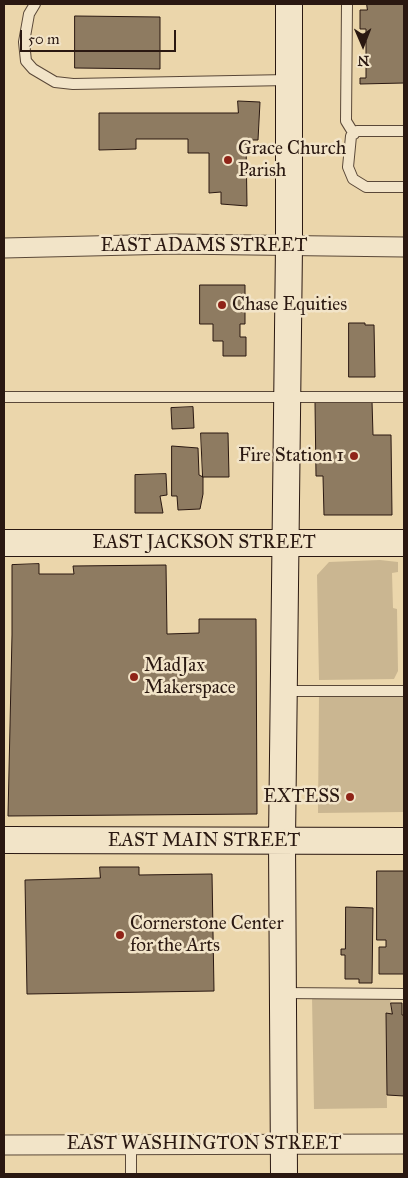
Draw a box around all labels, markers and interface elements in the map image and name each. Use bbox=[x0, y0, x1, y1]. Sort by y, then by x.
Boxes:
scale bar bbox=[22, 20, 179, 52]
north arrow bbox=[338, 20, 388, 70]
text: 50 m bbox=[28, 30, 60, 48]
text: N bbox=[357, 52, 369, 69]
place label: Grace Church Parish bbox=[238, 138, 346, 182]
marker: Grace Church Parish bbox=[222, 154, 234, 166]
street label: EAST ADAMS STREET bbox=[101, 235, 307, 257]
place label: Chase Equities bbox=[232, 294, 347, 316]
marker: Chase Equities bbox=[216, 299, 228, 311]
place label: Fire Station 1 bbox=[238, 445, 344, 467]
marker: Fire Station 1 bbox=[348, 450, 360, 462]
street label: EAST JACKSON STREET bbox=[92, 532, 316, 554]
place label: MadJax Makerspace bbox=[144, 655, 236, 699]
marker: MadJax Makerspace bbox=[128, 671, 140, 683]
place label: EXTESS bbox=[263, 786, 340, 808]
marker: EXTESS bbox=[344, 791, 356, 803]
street label: EAST MAIN STREET bbox=[108, 830, 300, 852]
place label: Cornerstone Center for the Arts bbox=[130, 913, 284, 957]
marker: Cornerstone Center for the Arts bbox=[114, 929, 126, 941]
street label: EAST WASHINGTON STREET bbox=[67, 1133, 341, 1155]

